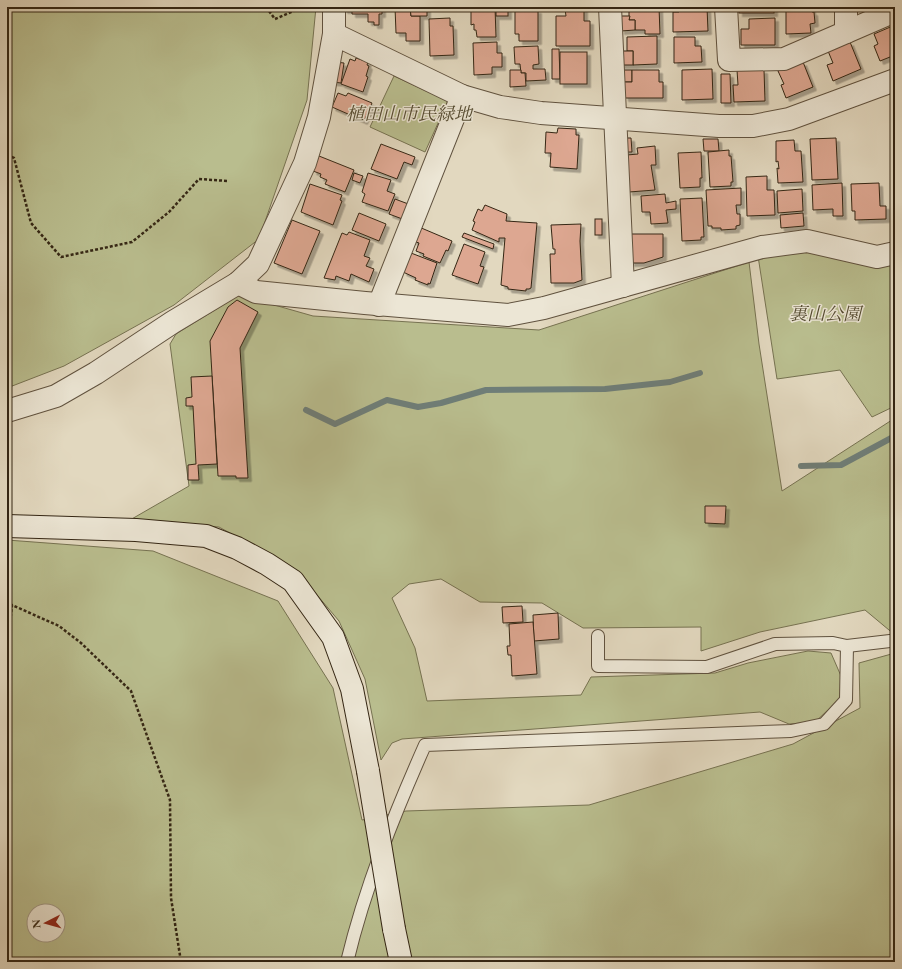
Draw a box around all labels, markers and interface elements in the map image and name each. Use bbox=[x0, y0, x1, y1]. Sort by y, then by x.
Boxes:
park label: 植田山市民緑地 bbox=[346, 102, 474, 125]
park label: 裏山公園 bbox=[789, 302, 864, 325]
north arrow bbox=[26, 903, 66, 943]
text: N bbox=[29, 919, 43, 929]

